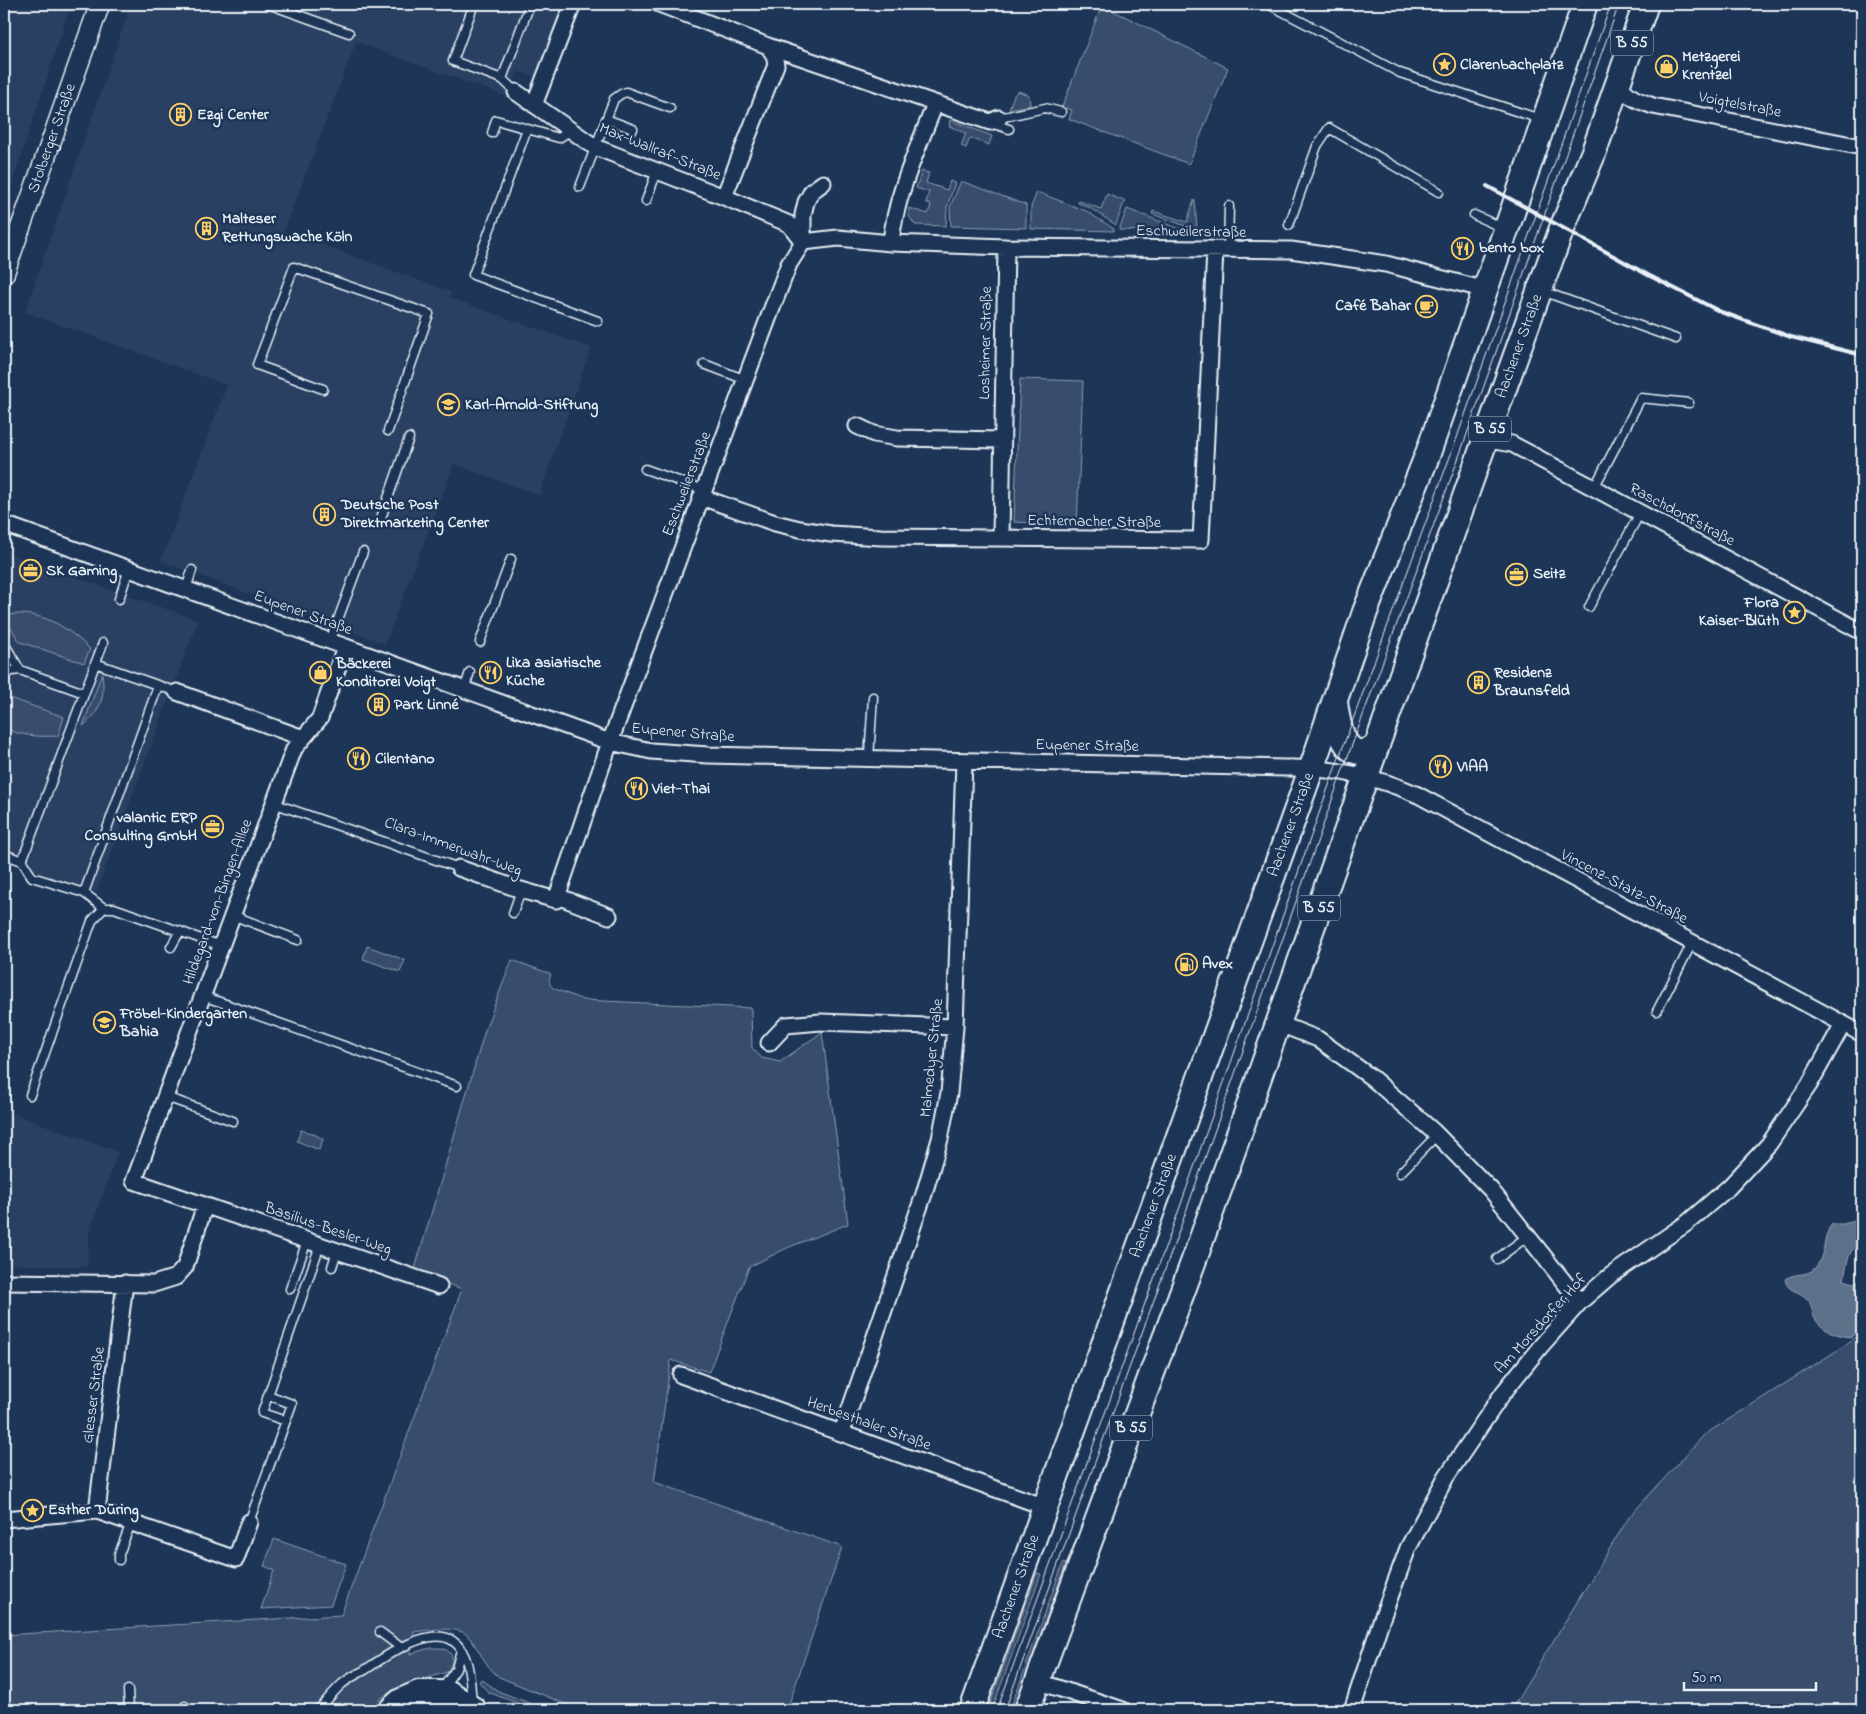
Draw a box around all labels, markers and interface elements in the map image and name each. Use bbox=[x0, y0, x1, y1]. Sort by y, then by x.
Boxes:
road number: B 55 bbox=[1611, 30, 1653, 56]
place label: Metzgerei Krentzel bbox=[1682, 45, 1740, 87]
place icon: Clarenbachplatz bbox=[1432, 53, 1456, 77]
place label: Clarenbachplatz bbox=[1460, 53, 1565, 77]
shop icon: Metzgerei Krentzel bbox=[1654, 54, 1678, 78]
street label: Stolberger Straße bbox=[22, 79, 83, 197]
street label: Voigtelstraße bbox=[1696, 85, 1784, 125]
building icon: Ezgi Center bbox=[169, 103, 193, 127]
place label: Ezgi Center bbox=[197, 103, 270, 128]
street label: Max-Wallraf-Straße bbox=[595, 117, 725, 188]
place label: Malteser Rettungswache Köln bbox=[221, 207, 352, 250]
building icon: Malteser Rettungswache Köln bbox=[194, 216, 218, 240]
street label: Eschweilerstraße bbox=[1136, 219, 1247, 245]
restaurant icon: bento box bbox=[1451, 236, 1475, 260]
place label: bento box bbox=[1479, 236, 1544, 260]
street label: Losheimer Straße bbox=[973, 285, 999, 400]
street label: Aachener Straße bbox=[1489, 290, 1549, 402]
place label: Café Bahar bbox=[1335, 294, 1412, 318]
cafe icon: Café Bahar bbox=[1415, 294, 1439, 318]
school or university icon: Karl-Arnold-Stiftung bbox=[437, 393, 461, 417]
place label: Karl-Arnold-Stiftung bbox=[465, 393, 598, 418]
road number: B 55 bbox=[1469, 416, 1511, 442]
street label: Eschweilerstraße bbox=[656, 427, 718, 540]
street label: Raschdorffstraße bbox=[1625, 477, 1740, 553]
place label: Deutsche Post Direktmarketing Center bbox=[340, 493, 490, 536]
building icon: Deutsche Post Direktmarketing Center bbox=[313, 502, 337, 526]
street label: Echternacher Straße bbox=[1027, 509, 1162, 535]
office icon: SK Gaming bbox=[18, 559, 42, 583]
place label: SK Gaming bbox=[46, 559, 117, 584]
office icon: Seitz bbox=[1505, 562, 1529, 586]
place label: Seitz bbox=[1533, 562, 1567, 586]
street label: Eupener Straße bbox=[250, 584, 356, 642]
place label: Flora Kaiser-Blüth bbox=[1699, 591, 1779, 633]
place icon: Flora Kaiser-Blüth bbox=[1783, 600, 1807, 624]
place label: Lika asiatische Küche bbox=[506, 651, 602, 693]
place label: Bäckerei Konditorei Voigt bbox=[335, 652, 436, 695]
restaurant icon: Lika asiatische Küche bbox=[478, 660, 502, 684]
shop icon: Bäckerei Konditorei Voigt bbox=[308, 661, 332, 685]
place label: Residenz Braunsfeld bbox=[1493, 661, 1570, 703]
building icon: Residenz Braunsfeld bbox=[1466, 670, 1490, 694]
building icon: Park Linné bbox=[366, 693, 390, 717]
place label: Park Linné bbox=[394, 693, 459, 717]
street label: Eupener Straße bbox=[630, 717, 736, 750]
street label: Eupener Straße bbox=[1035, 733, 1140, 759]
restaurant icon: Cilentano bbox=[347, 747, 371, 771]
place label: Cilentano bbox=[375, 747, 435, 771]
restaurant icon: VIAA bbox=[1429, 755, 1453, 779]
place label: VIAA bbox=[1456, 755, 1488, 779]
street label: Aachener Straße bbox=[1261, 769, 1321, 880]
restaurant icon: Viet-Thai bbox=[624, 777, 648, 801]
place label: Viet-Thai bbox=[651, 777, 710, 801]
place label: valantic ERP Consulting GmbH bbox=[85, 806, 198, 849]
street label: Clara-Immerwahr-Weg bbox=[381, 811, 525, 883]
street label: Hildegard-von-Bingen-Allee bbox=[177, 815, 259, 988]
office icon: valantic ERP Consulting GmbH bbox=[201, 815, 225, 839]
street label: Vincenz-Statz-Straße bbox=[1555, 843, 1693, 931]
road number: B 55 bbox=[1298, 896, 1340, 920]
fuel station icon: Avex bbox=[1174, 952, 1198, 976]
place label: Avex bbox=[1202, 952, 1233, 976]
street label: Malmedyer Straße bbox=[914, 997, 950, 1119]
place label: Fröbel-Kindergarten Bahia bbox=[119, 1002, 247, 1044]
school or university icon: Fröbel-Kindergarten Bahia bbox=[92, 1011, 116, 1035]
street label: Aachener Straße bbox=[1124, 1150, 1184, 1261]
street label: Basilius-Besler-Weg bbox=[260, 1196, 395, 1262]
street label: Am Morsdorfer Hof bbox=[1489, 1268, 1593, 1380]
street label: Glesser Straße bbox=[76, 1345, 112, 1445]
street label: Herbesthaler Straße bbox=[804, 1390, 935, 1458]
road number: B 55 bbox=[1110, 1416, 1152, 1440]
place icon: Esther Düring bbox=[20, 1498, 44, 1522]
place label: Esther Düring bbox=[48, 1498, 139, 1523]
street label: Aachener Straße bbox=[987, 1531, 1047, 1642]
scale bar bbox=[1684, 1659, 1816, 1691]
text: 50 m bbox=[1691, 1667, 1722, 1689]

